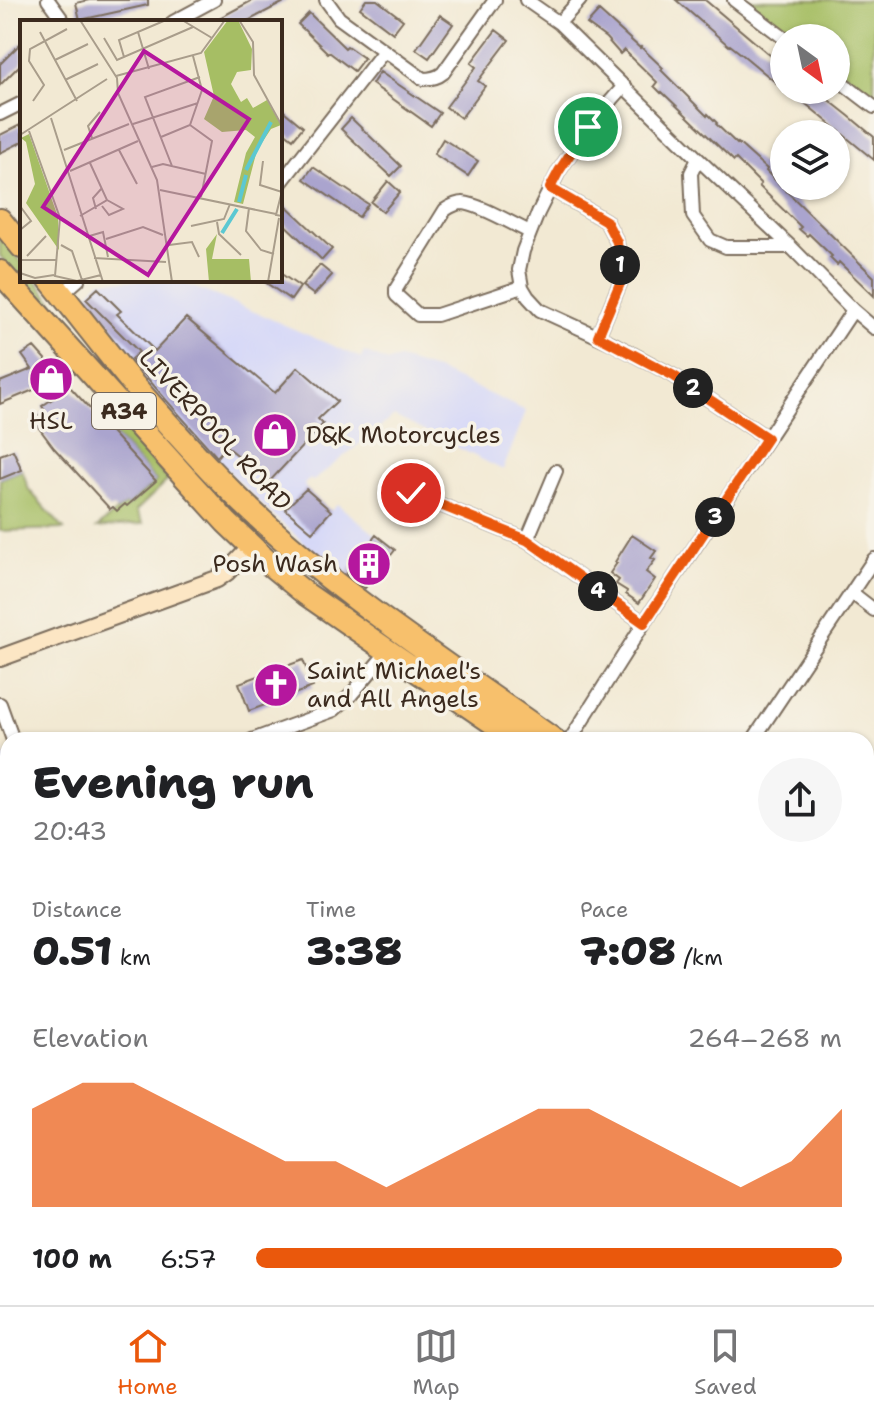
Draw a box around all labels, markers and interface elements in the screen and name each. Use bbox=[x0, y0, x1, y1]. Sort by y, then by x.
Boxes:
inset map bbox=[20, 20, 282, 282]
north arrow bbox=[770, 24, 850, 104]
map controls bbox=[770, 24, 850, 200]
pin bbox=[554, 93, 622, 161]
icon: arrive bbox=[566, 105, 610, 149]
button: layers bbox=[770, 120, 850, 200]
pin: 1 bbox=[600, 245, 640, 285]
text: 1 bbox=[615, 250, 625, 279]
street label: LIVERPOOL ROAD bbox=[132, 342, 298, 518]
shop icon: HSL bbox=[27, 355, 75, 403]
pin: 2 bbox=[673, 368, 713, 408]
text: 2 bbox=[685, 373, 701, 402]
road number: A34 bbox=[92, 393, 156, 429]
place label: HSL bbox=[29, 405, 73, 437]
shop icon: D&K Motorcycles bbox=[251, 411, 299, 459]
place label: D&K Motorcycles bbox=[306, 419, 501, 451]
pin bbox=[377, 459, 445, 527]
icon: check bbox=[389, 471, 433, 515]
pin: 3 bbox=[695, 497, 735, 537]
text: 3 bbox=[707, 502, 723, 531]
building icon: Posh Wash bbox=[345, 540, 393, 588]
place label: Posh Wash bbox=[212, 548, 338, 580]
pin: 4 bbox=[578, 571, 618, 611]
text: 4 bbox=[590, 576, 606, 605]
place label: Saint Michael's and All Angels bbox=[307, 655, 481, 715]
church icon: Saint Michael's and All Angels bbox=[252, 661, 300, 709]
text: Evening run bbox=[32, 753, 314, 812]
button: share bbox=[758, 758, 842, 842]
text: 20:43 bbox=[32, 813, 107, 848]
text: Distance bbox=[32, 895, 122, 924]
text: Time bbox=[306, 895, 356, 924]
text: Pace bbox=[580, 895, 628, 924]
text: 0.51 bbox=[32, 924, 112, 978]
text: 3:38 bbox=[306, 924, 402, 978]
text: 7:08 bbox=[580, 924, 676, 978]
text: km bbox=[112, 943, 151, 972]
text: /km bbox=[676, 943, 723, 972]
text: Elevation bbox=[32, 1020, 148, 1055]
text: 264–268 m bbox=[688, 1020, 842, 1055]
text: 100 m bbox=[32, 1241, 112, 1276]
text: 6:57 bbox=[160, 1241, 217, 1276]
tab: Home bbox=[117, 1324, 178, 1401]
tab: Map bbox=[412, 1324, 460, 1401]
tab: Saved bbox=[694, 1324, 757, 1401]

